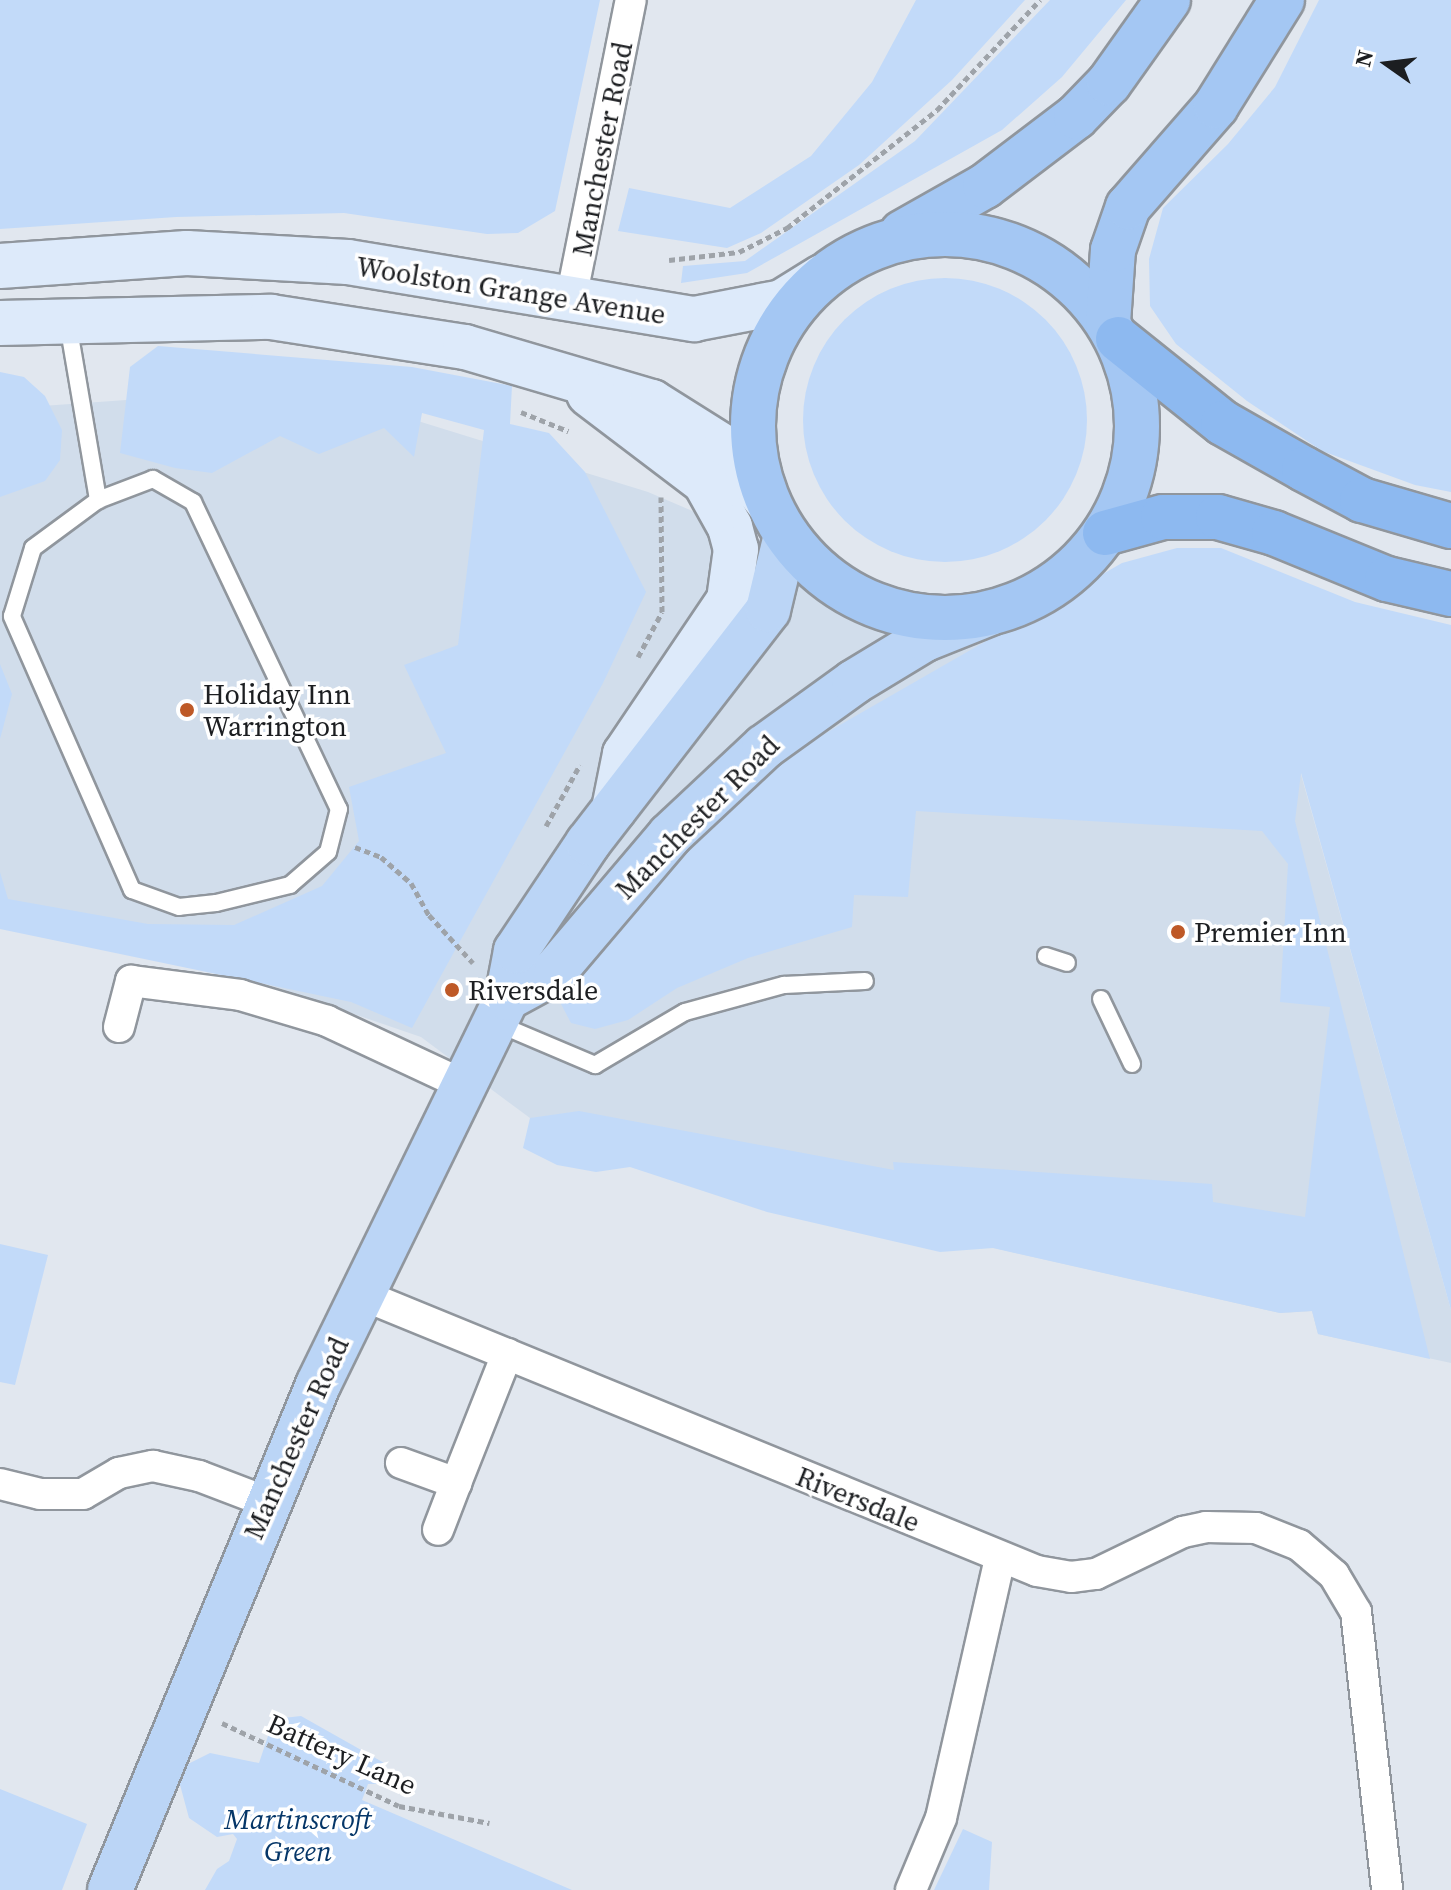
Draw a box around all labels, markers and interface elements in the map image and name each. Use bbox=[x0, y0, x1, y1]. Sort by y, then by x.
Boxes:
north arrow bbox=[1347, 24, 1427, 104]
street label: Manchester Road bbox=[565, 39, 639, 259]
text: N bbox=[1347, 47, 1380, 70]
street label: Woolston Grange Avenue bbox=[354, 249, 668, 331]
place label: Holiday Inn Warrington bbox=[203, 677, 351, 743]
marker: Holiday Inn Warrington bbox=[178, 701, 196, 719]
street label: Manchester Road bbox=[608, 728, 786, 906]
place label: Premier Inn bbox=[1194, 915, 1347, 949]
marker: Premier Inn bbox=[1169, 923, 1187, 941]
place label: Riversdale bbox=[468, 973, 598, 1007]
marker: Riversdale bbox=[443, 981, 461, 999]
street label: Manchester Road bbox=[236, 1332, 356, 1544]
street label: Riversdale bbox=[791, 1459, 925, 1539]
street label: Battery Lane bbox=[262, 1706, 422, 1802]
park label: Martinscroft Green bbox=[225, 1802, 371, 1868]

